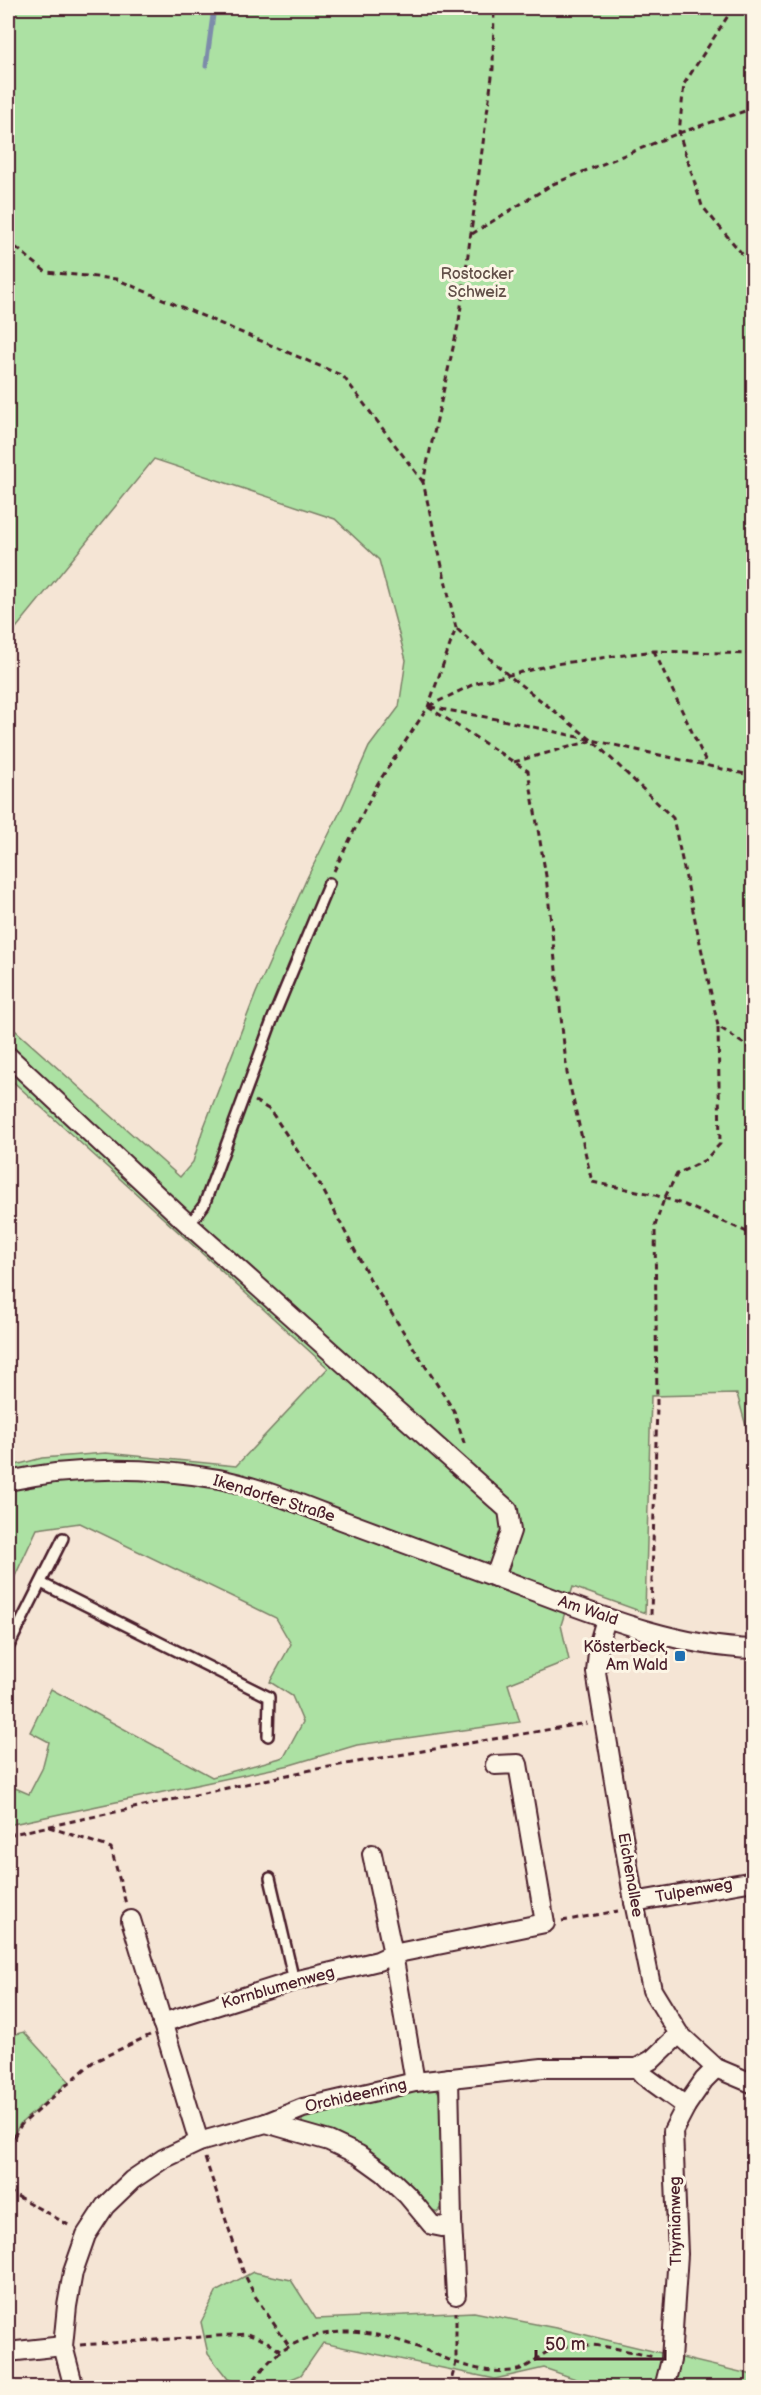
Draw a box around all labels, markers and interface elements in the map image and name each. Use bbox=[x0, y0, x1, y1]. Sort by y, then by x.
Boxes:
park label: Rostocker Schweiz bbox=[440, 265, 514, 302]
street label: Ikendorfer Straße bbox=[211, 1471, 338, 1527]
street label: Am Wald bbox=[556, 1592, 620, 1630]
place label: Kösterbeck, Am Wald bbox=[583, 1638, 668, 1675]
marker: Kösterbeck, Am Wald bbox=[673, 1649, 687, 1663]
street label: Eichenallee bbox=[613, 1831, 647, 1919]
street label: Tulpenweg bbox=[654, 1875, 734, 1907]
street label: Kornblumenweg bbox=[219, 1963, 337, 2013]
street label: Orchideenring bbox=[303, 2075, 409, 2117]
street label: Thymianweg bbox=[666, 2176, 686, 2266]
scale bar bbox=[536, 2323, 665, 2361]
text: 50 m bbox=[545, 2334, 586, 2355]

